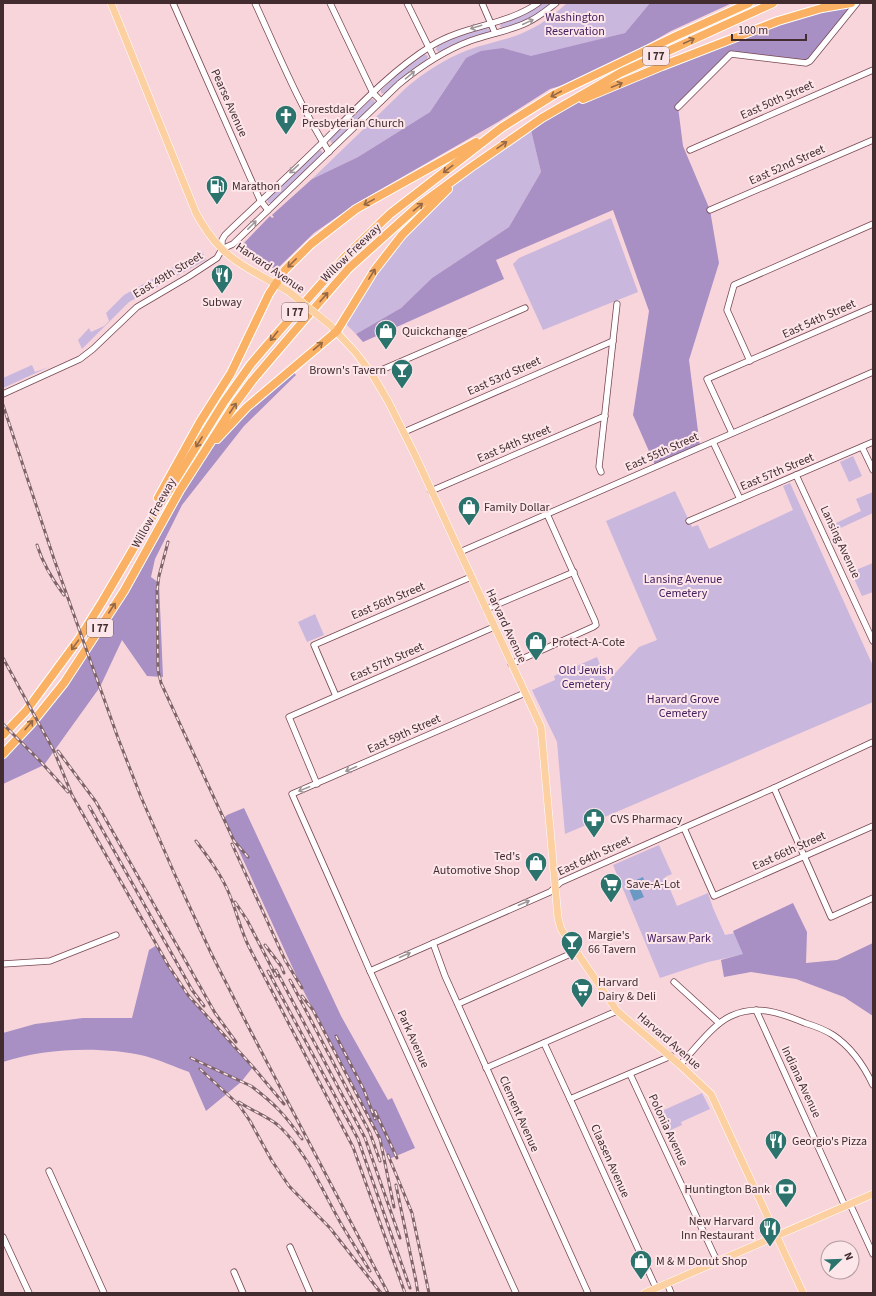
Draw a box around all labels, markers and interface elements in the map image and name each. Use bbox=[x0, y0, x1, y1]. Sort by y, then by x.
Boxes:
park label: Washington Reservation bbox=[545, 9, 605, 40]
scale bar bbox=[732, 16, 806, 42]
one-way arrow bbox=[521, 18, 533, 25]
text: 100 m bbox=[738, 22, 768, 39]
one-way arrow bbox=[469, 24, 482, 31]
one-way arrow bbox=[682, 37, 694, 45]
road number: I 77 bbox=[643, 47, 669, 65]
street label: Pearse Avenue bbox=[206, 66, 252, 140]
one-way arrow bbox=[405, 71, 416, 80]
street label: East 50th Street bbox=[738, 76, 816, 124]
one-way arrow bbox=[610, 81, 622, 88]
one-way arrow bbox=[550, 91, 562, 99]
place label: Forestdale Presbyterian Church bbox=[302, 101, 404, 132]
church icon: Forestdale Presbyterian Church bbox=[273, 103, 299, 136]
one-way arrow bbox=[496, 141, 507, 149]
street label: East 52nd Street bbox=[746, 141, 828, 189]
one-way arrow bbox=[289, 164, 299, 173]
one-way arrow bbox=[443, 165, 454, 173]
fuel station icon: Marathon bbox=[204, 173, 230, 206]
place label: Marathon bbox=[232, 178, 280, 195]
one-way arrow bbox=[363, 198, 375, 206]
one-way arrow bbox=[412, 202, 423, 211]
one-way arrow bbox=[247, 220, 257, 230]
street label: Willow Freeway bbox=[317, 220, 385, 286]
street label: Harvard Avenue bbox=[232, 239, 308, 297]
street label: East 49th Street bbox=[130, 247, 206, 303]
one-way arrow bbox=[288, 258, 297, 268]
restaurant icon: Subway bbox=[209, 262, 235, 295]
one-way arrow bbox=[368, 269, 376, 280]
one-way arrow bbox=[319, 292, 328, 302]
place label: Subway bbox=[202, 294, 242, 311]
street label: East 54th Street bbox=[780, 295, 858, 343]
road number: I 77 bbox=[282, 303, 308, 321]
shop icon: Quickchange bbox=[373, 318, 399, 351]
place label: Quickchange bbox=[402, 323, 467, 340]
one-way arrow bbox=[270, 331, 279, 342]
one-way arrow bbox=[313, 342, 324, 351]
street label: East 53rd Street bbox=[465, 352, 543, 400]
bar icon: Brown's Tavern bbox=[389, 357, 415, 390]
place label: Brown's Tavern bbox=[309, 362, 386, 379]
one-way arrow bbox=[228, 402, 237, 413]
street label: East 54th Street bbox=[475, 421, 553, 467]
street label: East 55th Street bbox=[623, 428, 701, 476]
one-way arrow bbox=[194, 436, 202, 448]
street label: East 57th Street bbox=[738, 449, 816, 495]
street label: Willow Freeway bbox=[128, 474, 180, 551]
shop icon: Family Dollar bbox=[456, 494, 482, 527]
place label: Family Dollar bbox=[484, 499, 551, 516]
street label: Lansing Avenue bbox=[816, 503, 864, 581]
park label: Lansing Avenue Cemetery bbox=[644, 571, 722, 602]
street label: East 56th Street bbox=[349, 578, 427, 624]
street label: Harvard Avenue bbox=[481, 586, 531, 666]
one-way arrow bbox=[109, 602, 117, 614]
road number: I 77 bbox=[87, 619, 113, 637]
shop icon: Protect-A-Cote bbox=[523, 629, 549, 662]
place label: Protect-A-Cote bbox=[552, 634, 625, 651]
street label: East 57th Street bbox=[348, 638, 426, 686]
one-way arrow bbox=[71, 639, 79, 650]
park label: Old Jewish Cemetery bbox=[559, 662, 614, 693]
park label: Harvard Grove Cemetery bbox=[647, 691, 719, 722]
street label: East 59th Street bbox=[365, 710, 443, 758]
one-way arrow bbox=[25, 720, 34, 731]
one-way arrow bbox=[346, 766, 358, 773]
one-way arrow bbox=[299, 785, 311, 793]
pharmacy icon: CVS Pharmacy bbox=[581, 806, 607, 839]
place label: CVS Pharmacy bbox=[610, 811, 683, 828]
street label: East 66th Street bbox=[750, 827, 828, 875]
street label: East 64th Street bbox=[555, 832, 633, 880]
place label: Ted's Automotive Shop bbox=[433, 848, 520, 879]
shop icon: Ted's Automotive Shop bbox=[523, 850, 549, 883]
supermarket icon: Save-A-Lot bbox=[598, 871, 624, 904]
place label: Save-A-Lot bbox=[626, 876, 680, 893]
one-way arrow bbox=[518, 899, 530, 906]
place label: Margie's 66 Tavern bbox=[588, 927, 636, 958]
bar icon: Margie's 66 Tavern bbox=[559, 929, 585, 962]
park label: Warsaw Park bbox=[647, 930, 711, 947]
one-way arrow bbox=[399, 951, 411, 958]
place label: Harvard Dairy & Deli bbox=[598, 974, 656, 1005]
supermarket icon: Harvard Dairy & Deli bbox=[569, 976, 595, 1009]
street label: Park Avenue bbox=[393, 1007, 433, 1071]
street label: Harvard Avenue bbox=[633, 1008, 705, 1074]
street label: Indiana Avenue bbox=[777, 1043, 825, 1121]
street label: Clement Avenue bbox=[495, 1073, 543, 1155]
street label: Polonia Avenue bbox=[644, 1091, 692, 1169]
street label: Claasen Avenue bbox=[586, 1121, 634, 1201]
restaurant icon: Georgio's Pizza bbox=[763, 1128, 789, 1161]
place label: Georgio's Pizza bbox=[792, 1133, 867, 1150]
bank icon: Huntington Bank bbox=[773, 1176, 799, 1209]
place label: Huntington Bank bbox=[684, 1181, 770, 1198]
place label: New Harvard Inn Restaurant bbox=[681, 1213, 754, 1244]
restaurant icon: New Harvard Inn Restaurant bbox=[757, 1215, 783, 1248]
north arrow bbox=[820, 1240, 860, 1280]
shop icon: M & M Donut Shop bbox=[628, 1248, 654, 1281]
text: N bbox=[840, 1250, 857, 1263]
place label: M & M Donut Shop bbox=[656, 1253, 748, 1270]

